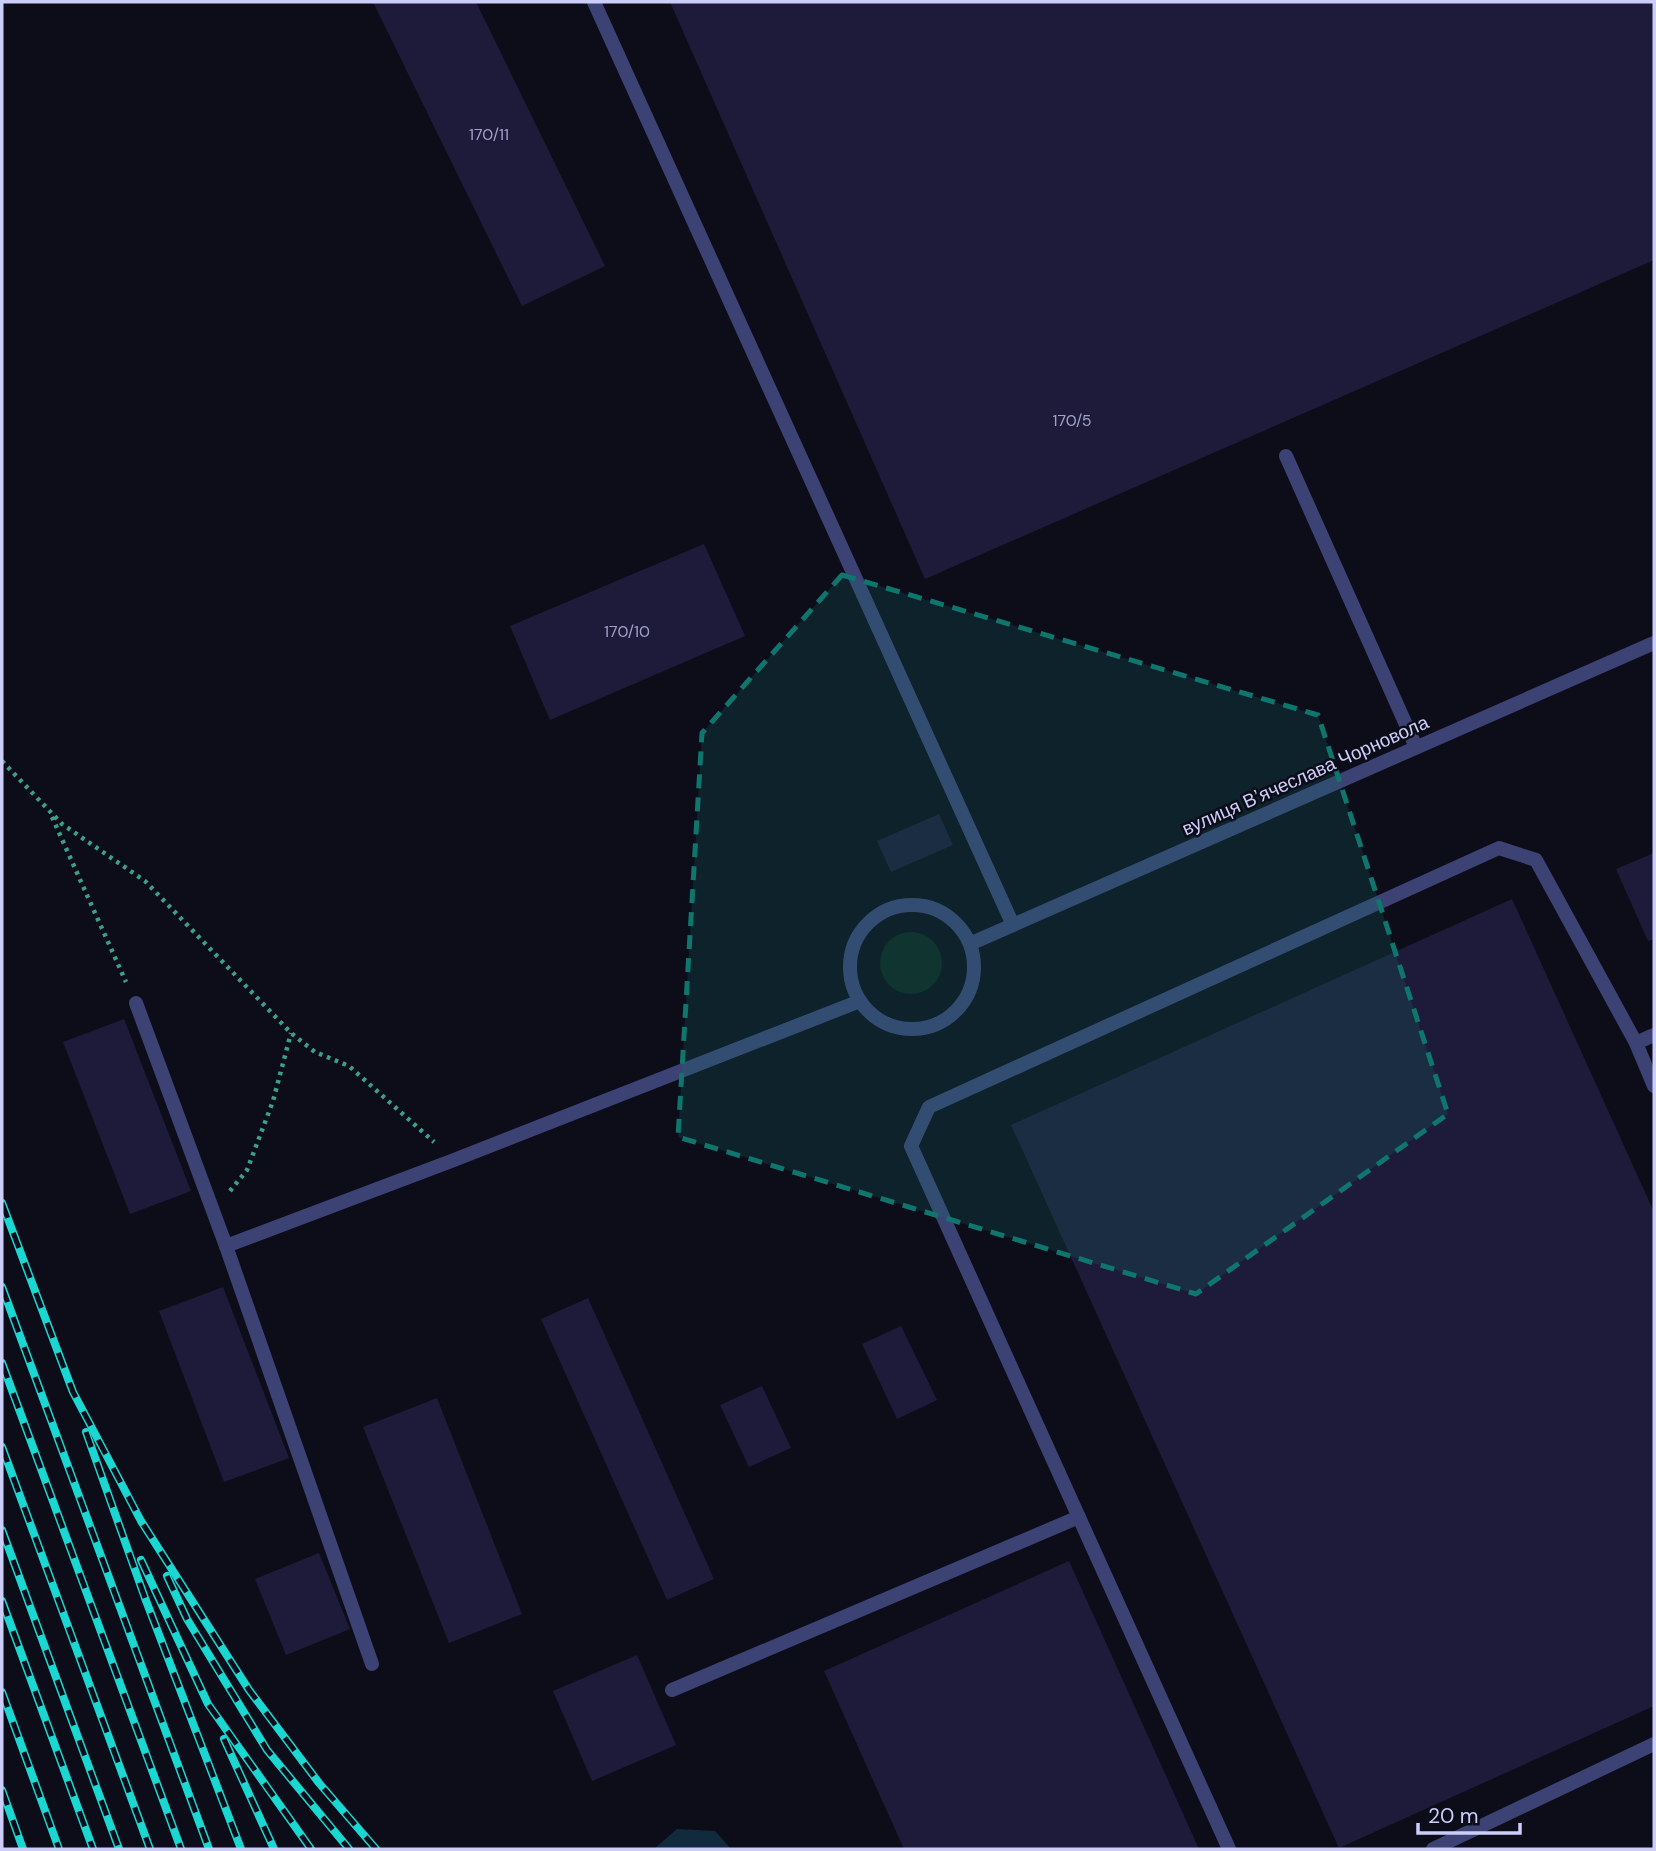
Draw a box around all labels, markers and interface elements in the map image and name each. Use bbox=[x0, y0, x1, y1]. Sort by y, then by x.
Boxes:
house number: 170/11 bbox=[469, 124, 509, 145]
house number: 170/5 bbox=[1052, 410, 1092, 431]
house number: 170/10 bbox=[604, 621, 650, 642]
street label: вулиця Вʼячеслава Чорновола bbox=[1178, 709, 1433, 841]
scale bar bbox=[1418, 1792, 1520, 1836]
text: 20 m bbox=[1428, 1802, 1479, 1830]

